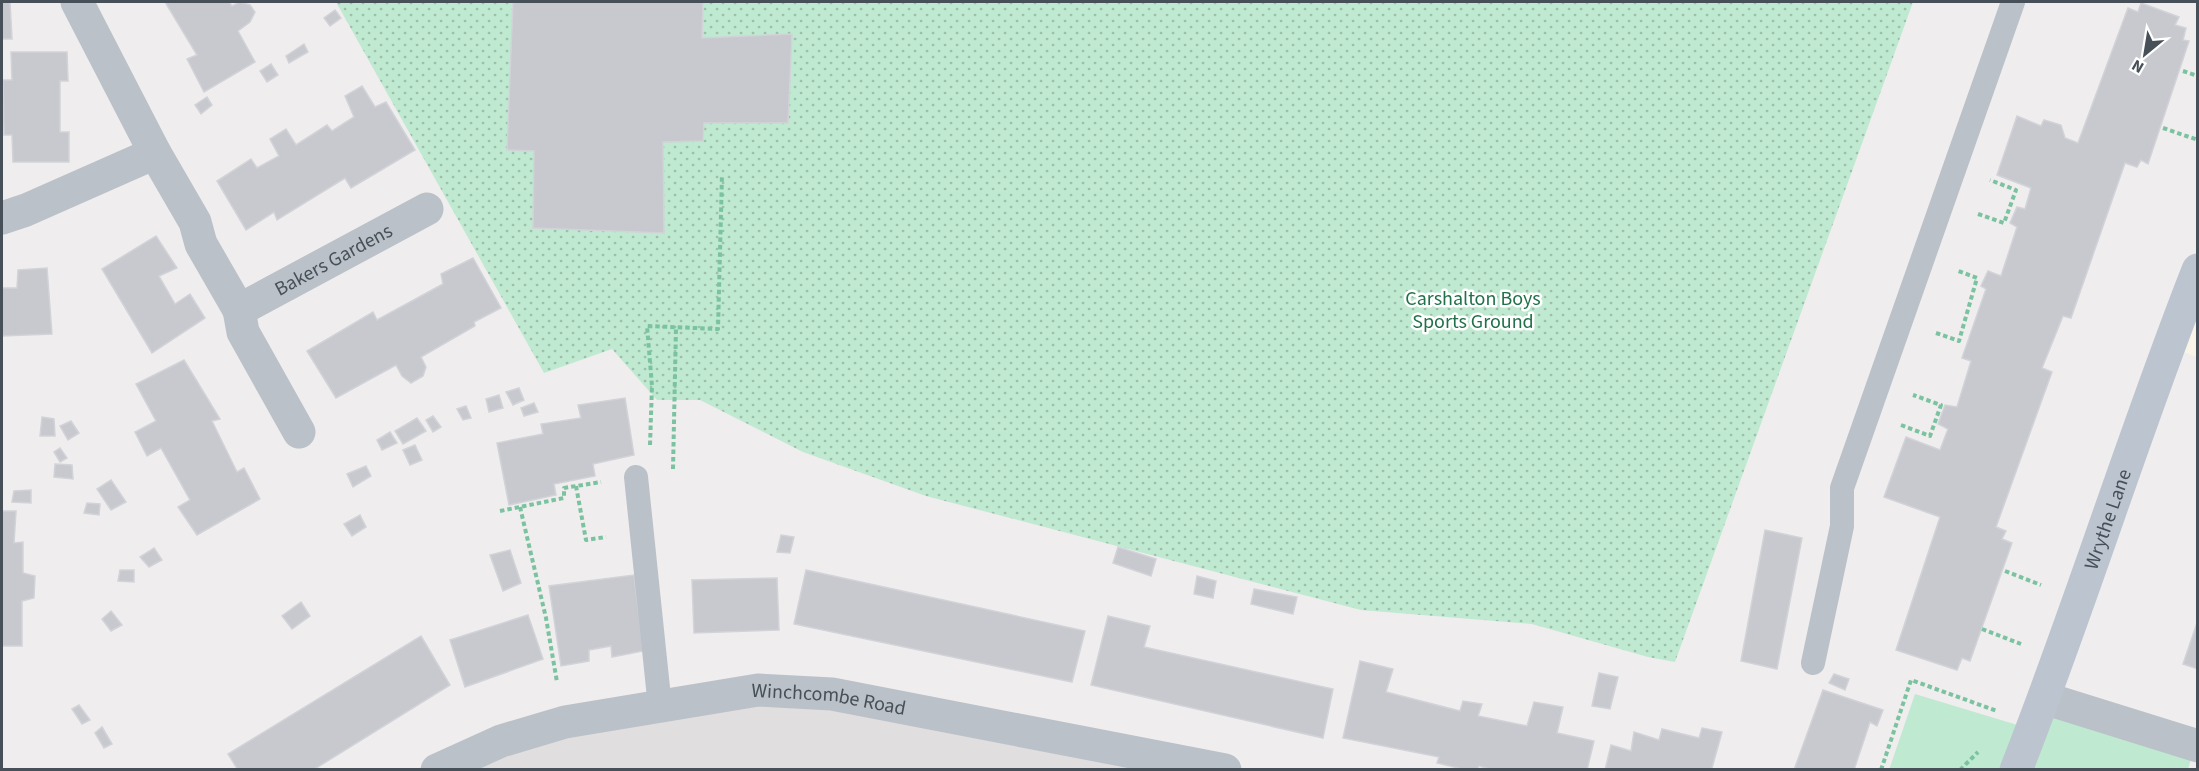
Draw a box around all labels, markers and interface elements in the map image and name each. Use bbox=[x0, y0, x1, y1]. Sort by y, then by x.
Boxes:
north arrow bbox=[2115, 24, 2175, 84]
text: N bbox=[2128, 54, 2148, 78]
street label: Bakers Gardens bbox=[270, 217, 398, 303]
park label: Carshalton Boys Sports Ground bbox=[1405, 285, 1541, 336]
street label: Wrythe Lane bbox=[2078, 465, 2139, 574]
street label: Winchcombe Road bbox=[751, 677, 908, 723]

